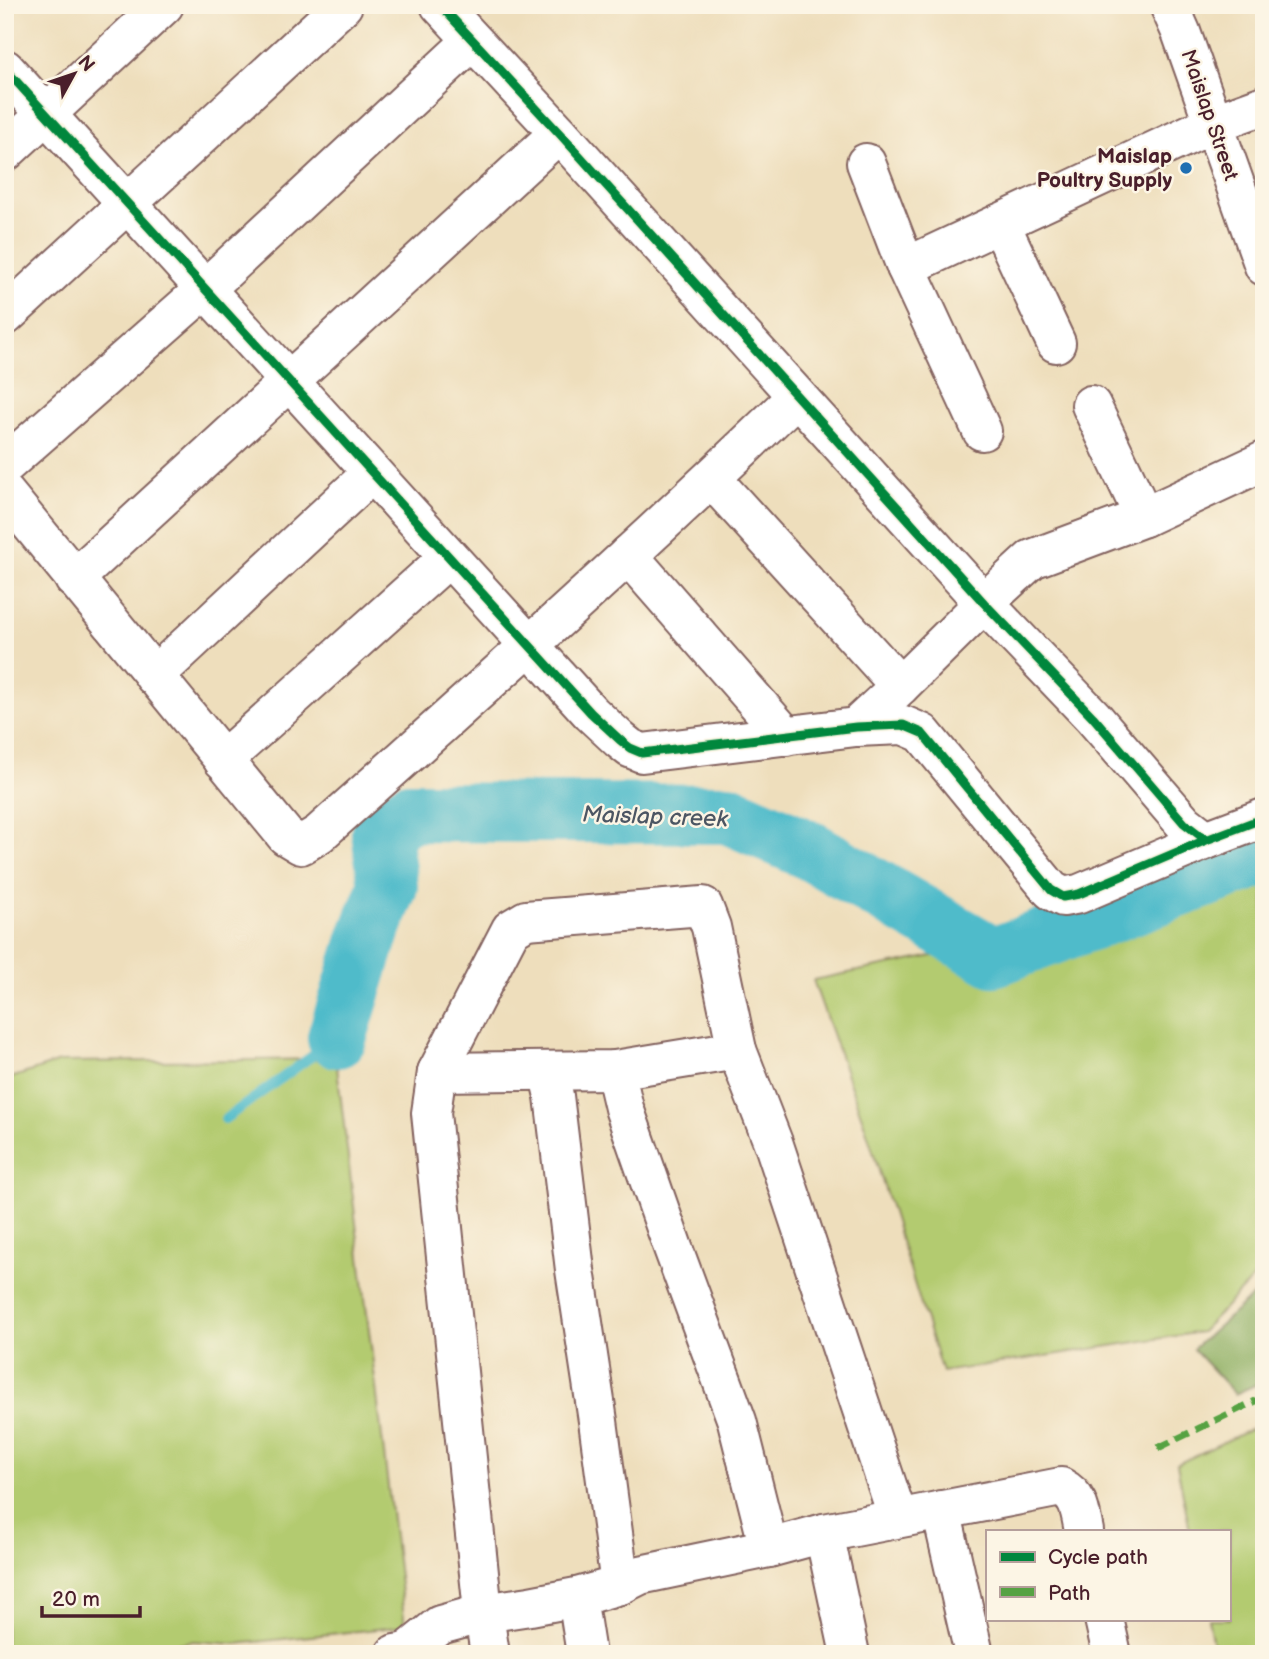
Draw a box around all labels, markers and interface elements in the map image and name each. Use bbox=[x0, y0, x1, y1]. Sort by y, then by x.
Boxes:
north arrow bbox=[38, 38, 108, 108]
street label: Maislap Street bbox=[1175, 46, 1244, 184]
text: N bbox=[72, 51, 99, 77]
place label: Maislap Poultry Supply bbox=[1037, 144, 1172, 193]
marker: Maislap Poultry Supply bbox=[1178, 160, 1194, 176]
water label: Maislap creek bbox=[582, 800, 729, 834]
legend bbox=[986, 1530, 1230, 1620]
text: Cycle path bbox=[1048, 1545, 1148, 1570]
scale bar bbox=[42, 1575, 140, 1619]
text: Path bbox=[1048, 1581, 1090, 1606]
text: 20 m bbox=[52, 1587, 100, 1612]

